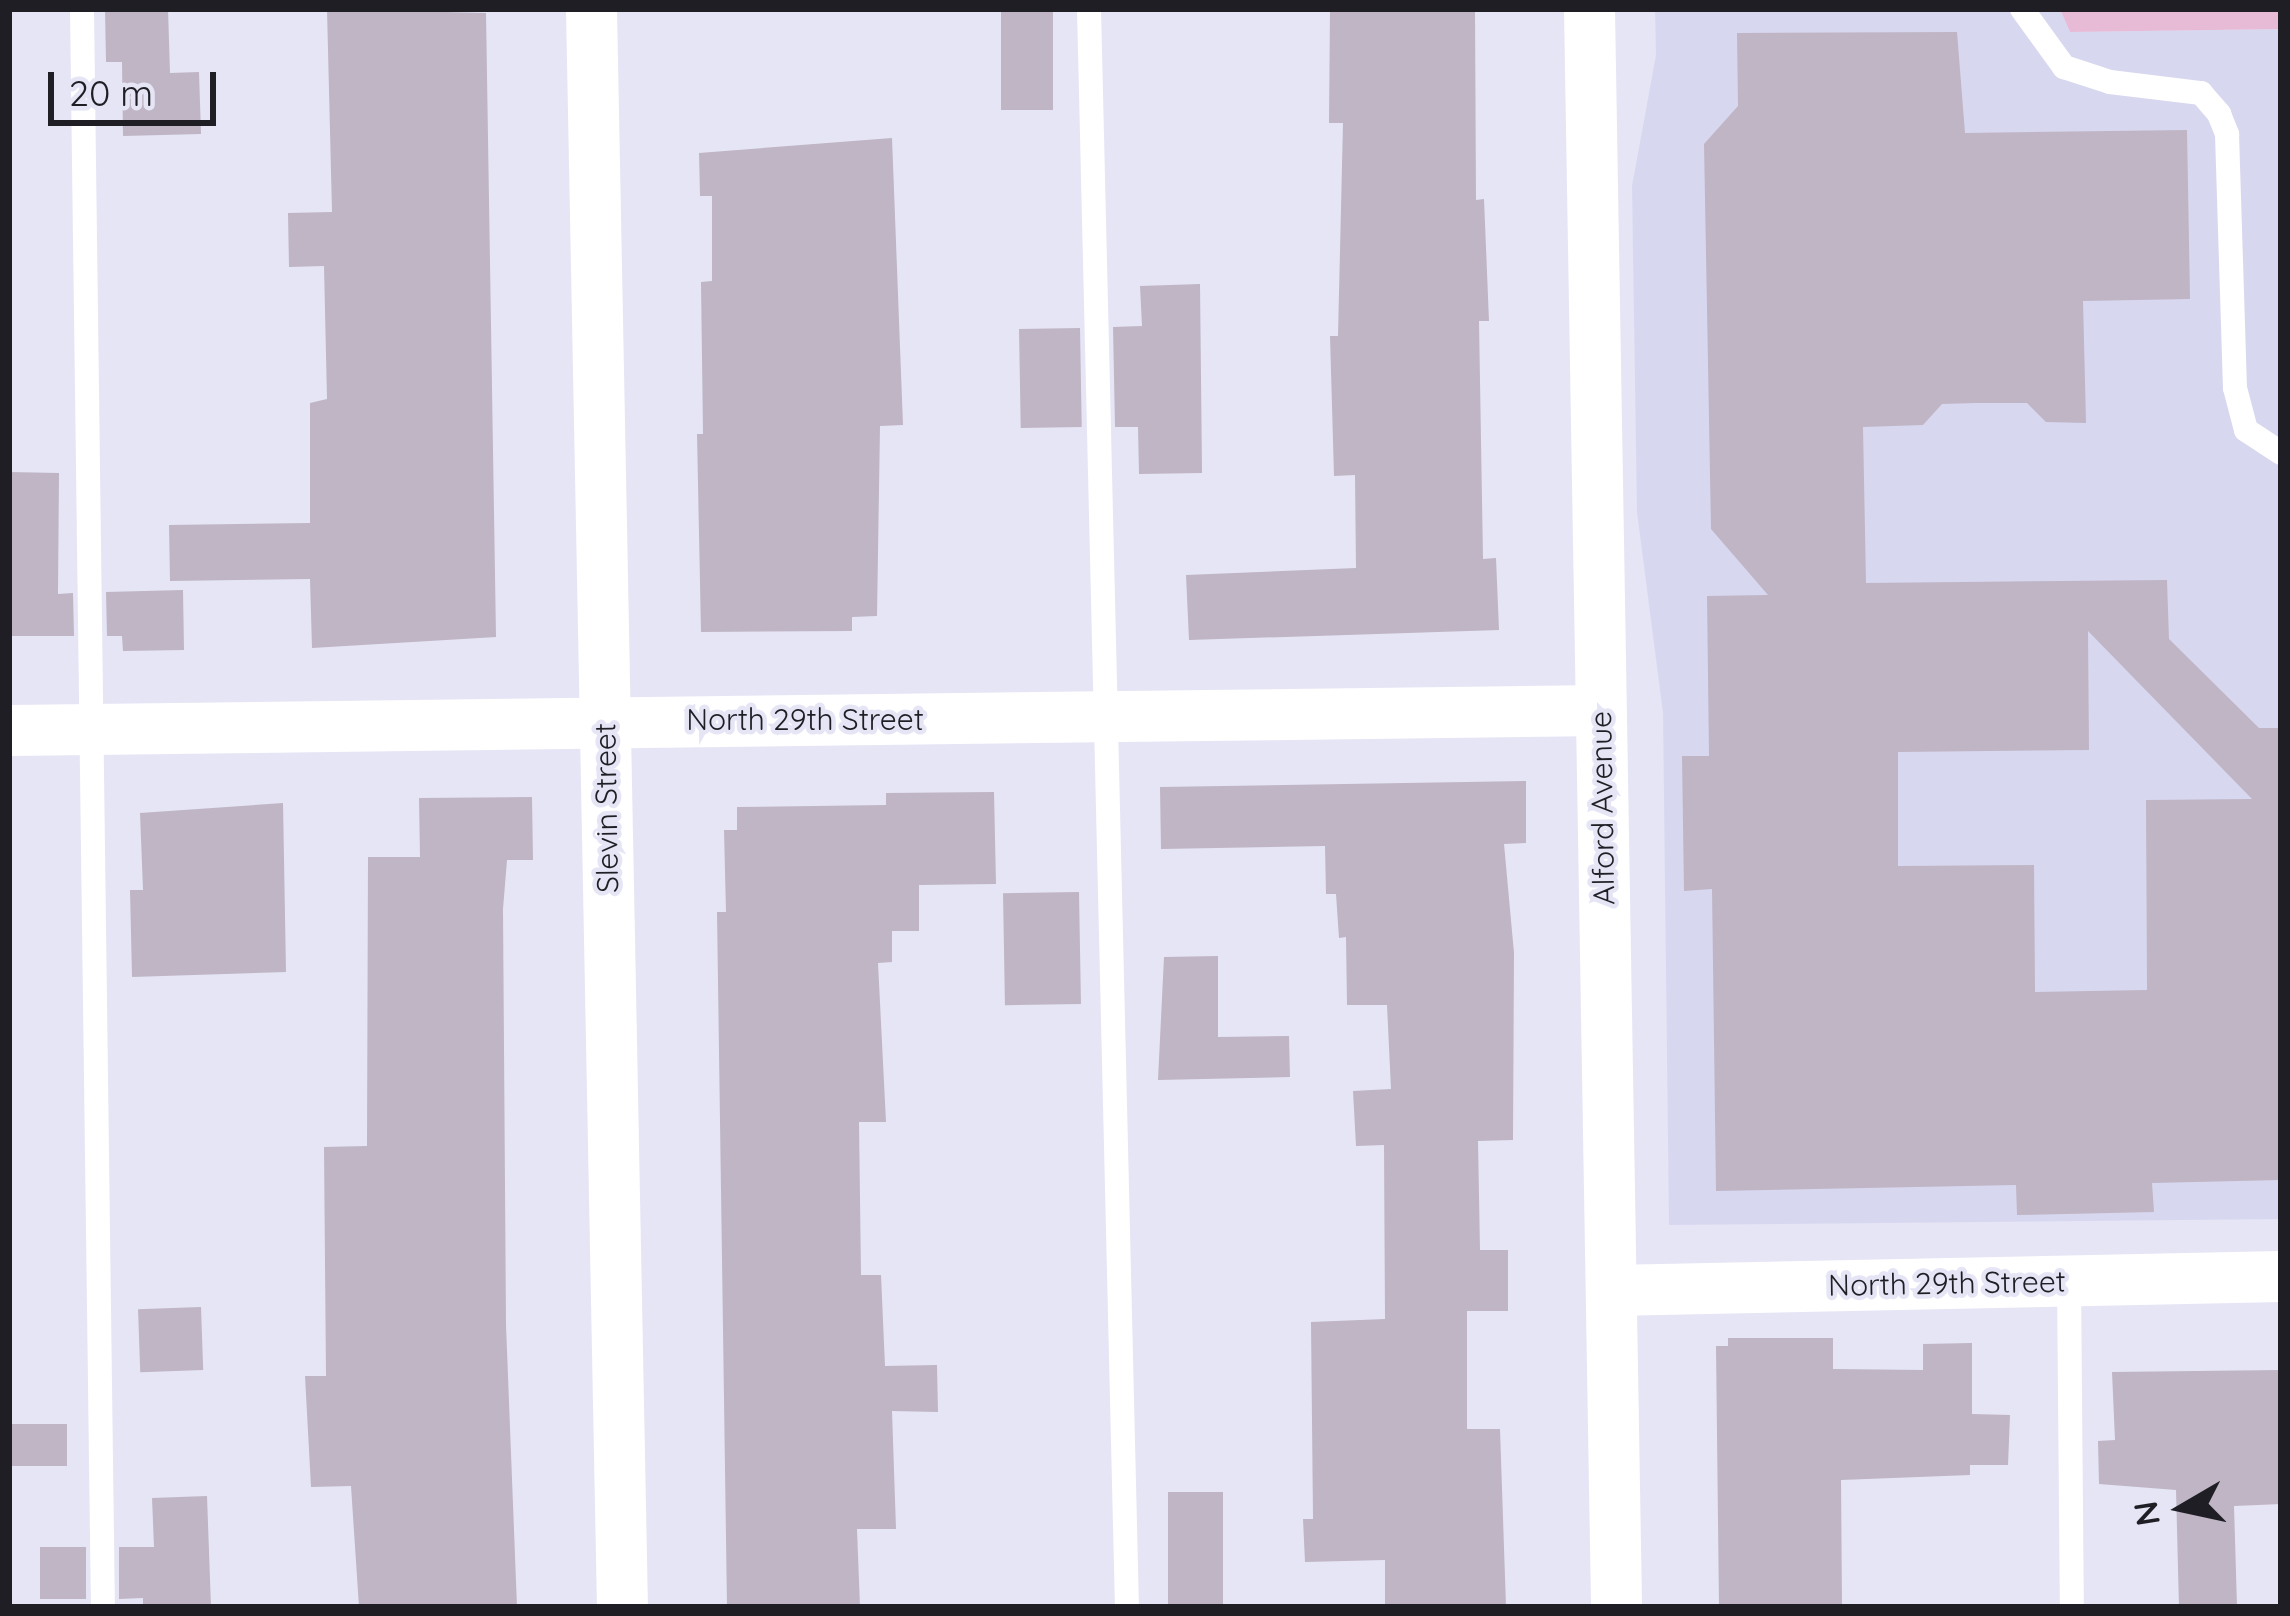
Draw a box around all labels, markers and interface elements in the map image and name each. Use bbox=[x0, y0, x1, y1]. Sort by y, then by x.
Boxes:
scale bar bbox=[54, 48, 222, 122]
text: 20 m bbox=[69, 70, 153, 115]
street label: North 29th Street bbox=[686, 701, 924, 737]
street label: Alford Avenue bbox=[1582, 711, 1622, 905]
street label: Slevin Street bbox=[587, 723, 625, 893]
street label: North 29th Street bbox=[1828, 1263, 2066, 1303]
north arrow bbox=[2122, 1448, 2242, 1568]
text: N bbox=[2124, 1499, 2168, 1529]

